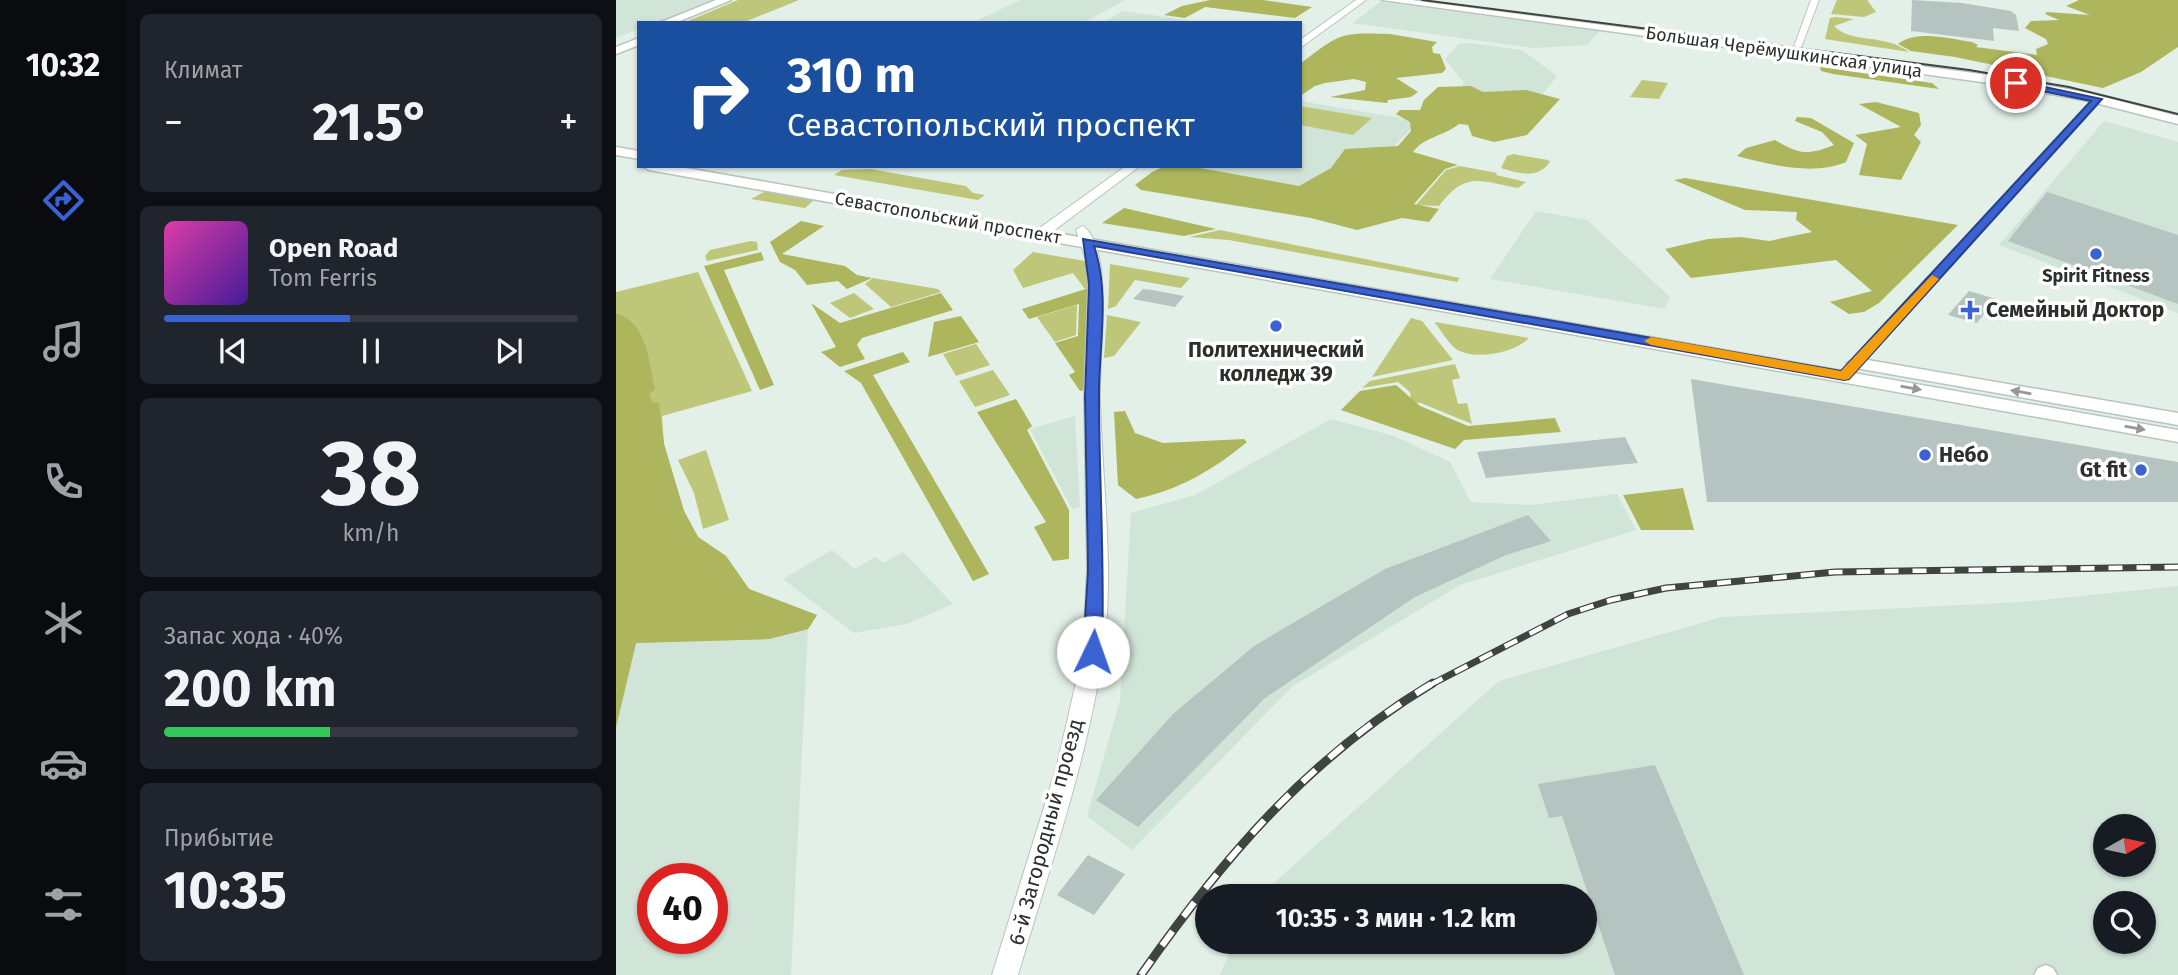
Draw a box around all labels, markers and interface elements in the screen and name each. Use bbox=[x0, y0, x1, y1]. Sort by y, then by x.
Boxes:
street label: Большая Черёмушкинская улица bbox=[1644, 22, 1924, 82]
text: 10:32 bbox=[26, 46, 100, 84]
text: 310 m bbox=[787, 46, 916, 105]
icon: right bbox=[672, 49, 763, 140]
pin bbox=[1986, 53, 2046, 113]
text: Климат bbox=[164, 56, 242, 84]
icon: arrive bbox=[1997, 64, 2035, 102]
text: 21.5° bbox=[312, 91, 430, 154]
text: − bbox=[164, 99, 183, 145]
text: + bbox=[559, 99, 578, 145]
text: Севастопольский проспект bbox=[787, 106, 1195, 144]
icon: directions bbox=[39, 176, 88, 225]
street label: Севастопольский проспект bbox=[833, 187, 1064, 249]
text: Open Road bbox=[269, 233, 398, 264]
marker: Spirit Fitness bbox=[2088, 246, 2104, 262]
text: Tom Ferris bbox=[269, 264, 377, 292]
place label: Spirit Fitness bbox=[2042, 265, 2150, 287]
place label: Семейный Доктор bbox=[1986, 297, 2164, 323]
marker: Семейный Доктор bbox=[1960, 300, 1980, 320]
icon: music bbox=[39, 317, 88, 366]
marker: Политехнический колледж 39 bbox=[1268, 318, 1284, 334]
icon: previous bbox=[214, 332, 252, 370]
icon: pause bbox=[352, 332, 390, 370]
icon: next bbox=[490, 332, 528, 370]
place label: Политехнический колледж 39 bbox=[1188, 337, 1364, 387]
one-way arrow bbox=[1900, 383, 1922, 394]
one-way arrow bbox=[2010, 386, 2032, 397]
text: 38 bbox=[321, 419, 421, 528]
one-way arrow bbox=[2124, 423, 2146, 434]
place label: Небо bbox=[1939, 442, 1989, 468]
marker: Небо bbox=[1917, 447, 1933, 463]
icon: phone bbox=[39, 457, 88, 506]
place label: Gt fit bbox=[2080, 457, 2128, 483]
marker: Gt fit bbox=[2133, 462, 2149, 478]
text: km/h bbox=[343, 519, 399, 547]
icon: climate bbox=[39, 598, 88, 647]
position arrow bbox=[1056, 615, 1130, 689]
text: Запас хода · 40% bbox=[164, 622, 343, 650]
text: 200 km bbox=[164, 657, 337, 720]
street label: 6-й Загородный проезд bbox=[1003, 716, 1089, 948]
icon: car bbox=[39, 739, 88, 788]
north arrow bbox=[2093, 814, 2156, 877]
map controls bbox=[2093, 814, 2156, 954]
text: Прибытие bbox=[164, 824, 274, 852]
text: 10:35 bbox=[164, 859, 287, 922]
speed limit sign: 40 bbox=[637, 863, 728, 954]
icon: filters bbox=[39, 880, 88, 929]
button: search bbox=[2093, 891, 2156, 954]
text: 10:35 · 3 мин · 1.2 km bbox=[1276, 903, 1516, 934]

